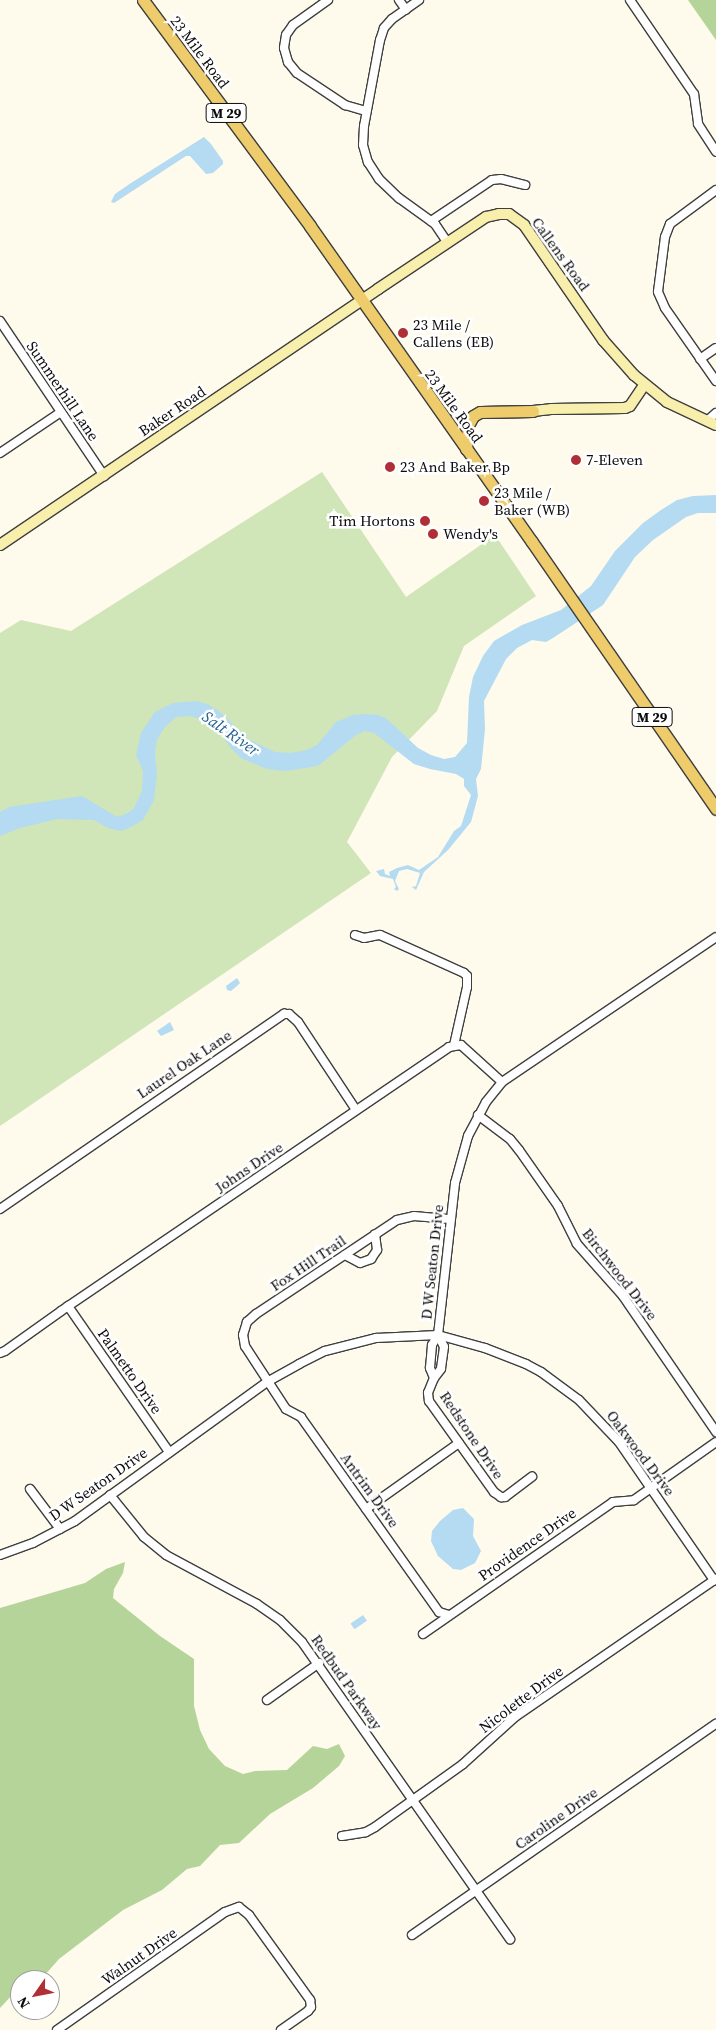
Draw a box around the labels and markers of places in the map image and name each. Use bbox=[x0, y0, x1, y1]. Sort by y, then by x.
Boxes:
place label: 23 Mile / Callens (EB) bbox=[413, 315, 494, 350]
marker: 23 Mile / Callens (EB) bbox=[397, 327, 409, 339]
place label: 7-Eleven bbox=[586, 451, 643, 469]
marker: 7-Eleven bbox=[570, 454, 582, 466]
place label: 23 And Baker Bp bbox=[400, 458, 510, 476]
marker: 23 And Baker Bp bbox=[384, 461, 396, 473]
place label: 23 Mile / Baker (WB) bbox=[494, 483, 570, 518]
marker: 23 Mile / Baker (WB) bbox=[478, 495, 490, 507]
place label: Tim Hortons bbox=[329, 512, 415, 530]
marker: Tim Hortons bbox=[419, 515, 431, 527]
place label: Wendy's bbox=[443, 525, 498, 543]
marker: Wendy's bbox=[427, 528, 439, 540]

